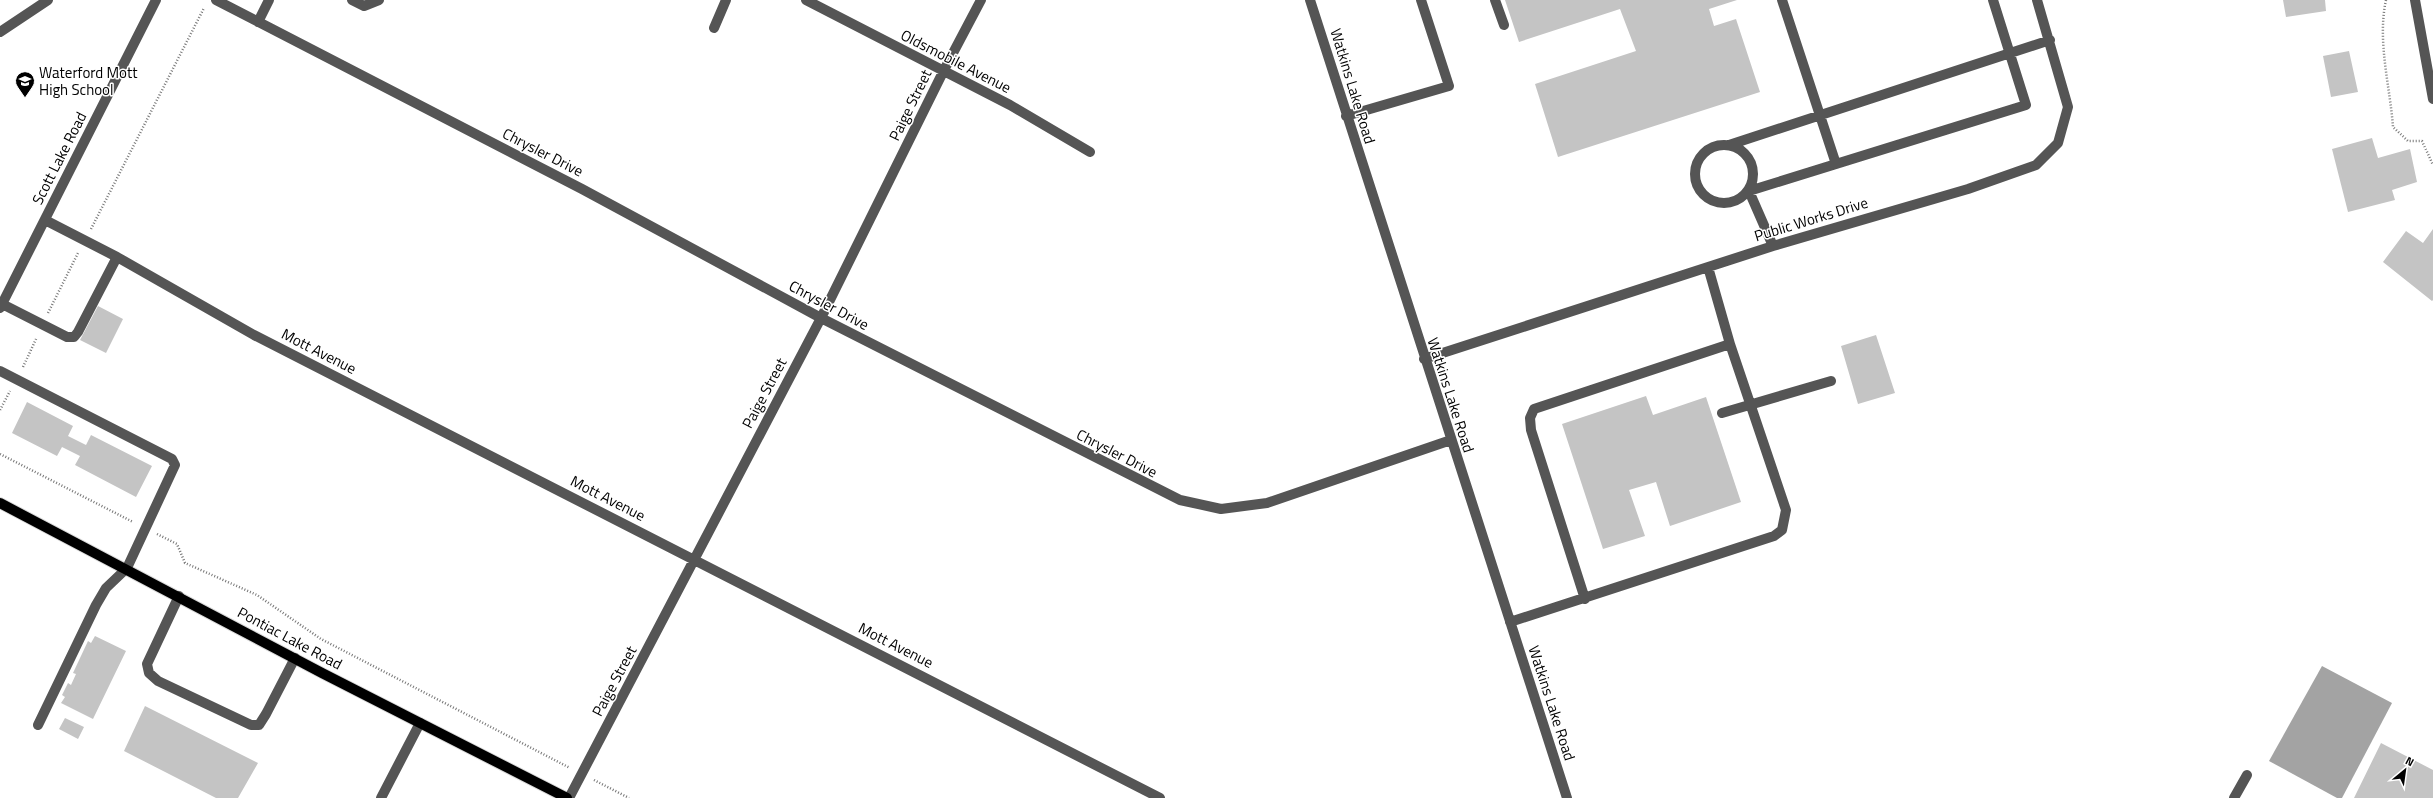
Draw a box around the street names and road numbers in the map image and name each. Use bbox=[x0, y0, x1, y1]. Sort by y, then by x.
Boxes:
street label: Oldsmobile Avenue bbox=[897, 23, 1015, 99]
street label: Watkins Lake Road bbox=[1325, 25, 1381, 147]
street label: Paige Street bbox=[883, 65, 938, 145]
street label: Scott Lake Road bbox=[26, 108, 92, 208]
street label: Chrysler Drive bbox=[499, 122, 587, 182]
street label: Public Works Drive bbox=[1751, 191, 1871, 247]
street label: Chrysler Drive bbox=[785, 274, 873, 336]
street label: Mott Avenue bbox=[278, 322, 360, 380]
street label: Watkins Lake Road bbox=[1422, 335, 1480, 455]
street label: Paige Street bbox=[736, 353, 793, 432]
street label: Chrysler Drive bbox=[1073, 423, 1161, 483]
street label: Mott Avenue bbox=[567, 469, 649, 527]
street label: Pontiac Lake Road bbox=[234, 601, 346, 675]
street label: Mott Avenue bbox=[855, 616, 937, 674]
street label: Paige Street bbox=[586, 641, 643, 720]
street label: Watkins Lake Road bbox=[1523, 643, 1581, 763]

